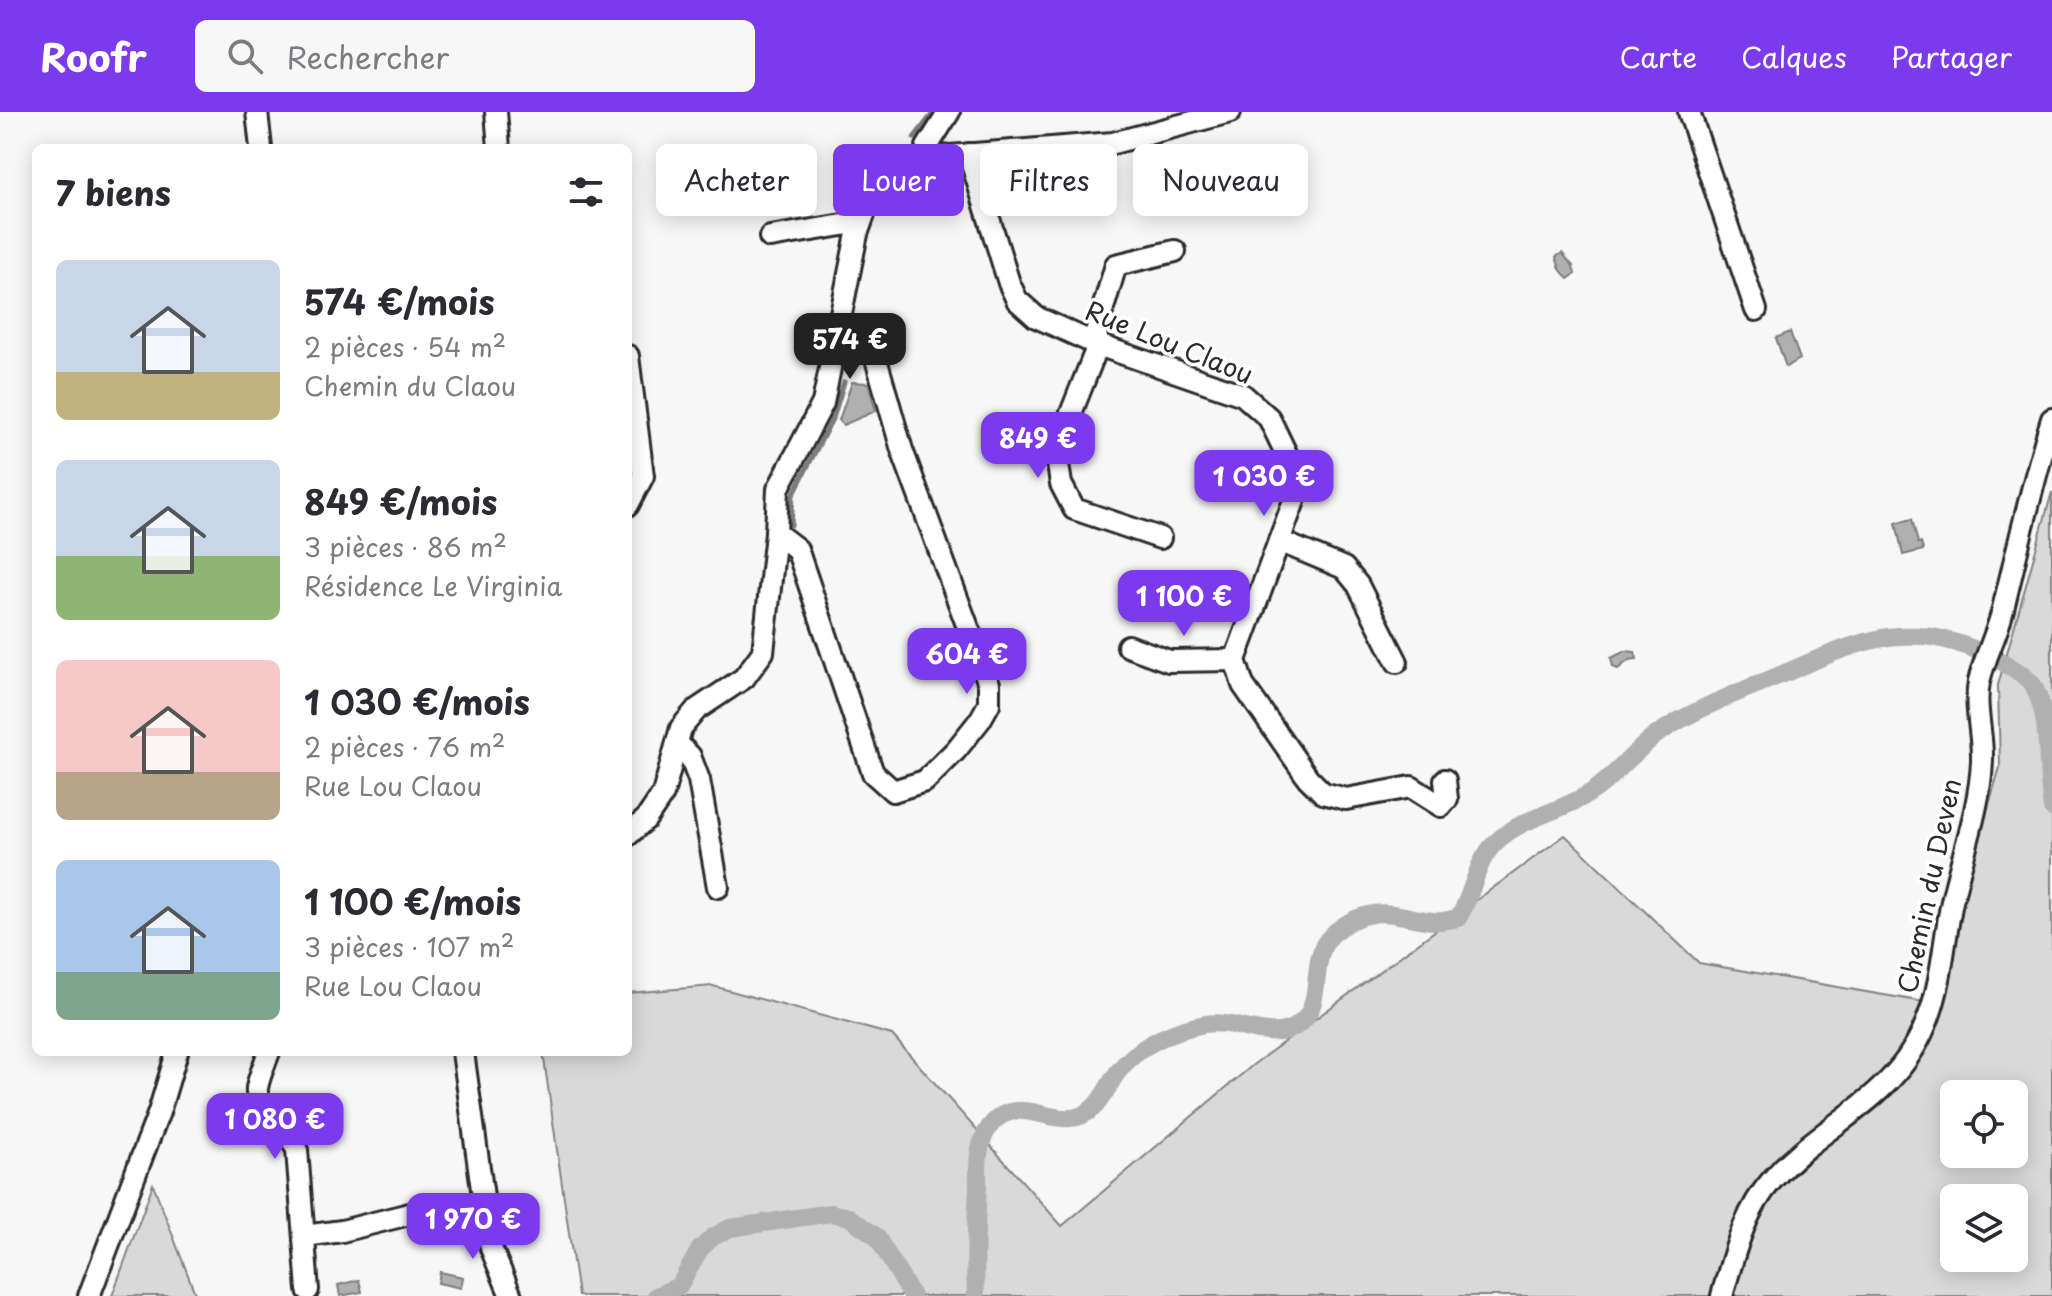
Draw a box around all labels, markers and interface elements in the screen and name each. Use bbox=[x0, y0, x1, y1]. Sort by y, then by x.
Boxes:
search box bbox=[195, 20, 755, 92]
text: Roofr bbox=[40, 28, 147, 85]
icon: search bbox=[223, 34, 267, 78]
text: Rechercher bbox=[287, 34, 449, 79]
text: Carte bbox=[1619, 35, 1697, 78]
text: Calques bbox=[1741, 35, 1847, 78]
text: Partager bbox=[1891, 35, 2012, 78]
chip: Acheter bbox=[656, 144, 817, 216]
chip: Louer bbox=[833, 144, 964, 216]
chip: Filtres bbox=[980, 144, 1117, 216]
chip: Nouveau bbox=[1133, 144, 1308, 216]
text: 7 biens bbox=[56, 166, 171, 218]
icon: filters bbox=[564, 170, 608, 214]
text: 574 €/mois bbox=[304, 275, 495, 327]
street label: Rue Lou Claou bbox=[1080, 290, 1259, 393]
icon: home bbox=[120, 292, 216, 388]
pin: 574 € bbox=[794, 313, 906, 381]
text: 574 € bbox=[812, 319, 888, 358]
text: 2 pièces · 54 m² bbox=[304, 327, 506, 366]
text: Chemin du Claou bbox=[304, 366, 516, 405]
pin: 849 € bbox=[982, 412, 1094, 480]
text: 849 € bbox=[999, 418, 1077, 457]
pin: 1 030 € bbox=[1190, 450, 1338, 518]
text: 1 030 € bbox=[1212, 456, 1316, 495]
text: 849 €/mois bbox=[304, 475, 497, 527]
icon: home bbox=[120, 492, 216, 588]
text: 3 pièces · 86 m² bbox=[304, 527, 507, 566]
text: Résidence Le Virginia bbox=[304, 566, 562, 605]
pin: 1 100 € bbox=[1110, 570, 1258, 638]
text: 1 100 € bbox=[1136, 576, 1232, 615]
pin: 604 € bbox=[911, 628, 1023, 696]
text: 604 € bbox=[925, 634, 1009, 673]
text: 1 030 €/mois bbox=[304, 675, 530, 727]
icon: home bbox=[120, 692, 216, 788]
text: 2 pièces · 76 m² bbox=[304, 727, 505, 766]
text: Rue Lou Claou bbox=[304, 766, 482, 805]
street label: Chemin du Deven bbox=[1887, 775, 1970, 997]
text: 1 100 €/mois bbox=[304, 875, 521, 927]
icon: home bbox=[120, 892, 216, 988]
text: 3 pièces · 107 m² bbox=[304, 927, 515, 966]
text: Rue Lou Claou bbox=[304, 966, 482, 1005]
map controls bbox=[1940, 1080, 2028, 1272]
button: locate bbox=[1940, 1080, 2028, 1168]
pin: 1 080 € bbox=[201, 1093, 349, 1161]
text: 1 080 € bbox=[224, 1099, 326, 1138]
button: layers bbox=[1940, 1184, 2028, 1272]
pin: 1 970 € bbox=[399, 1193, 547, 1261]
text: 1 970 € bbox=[425, 1199, 521, 1238]

